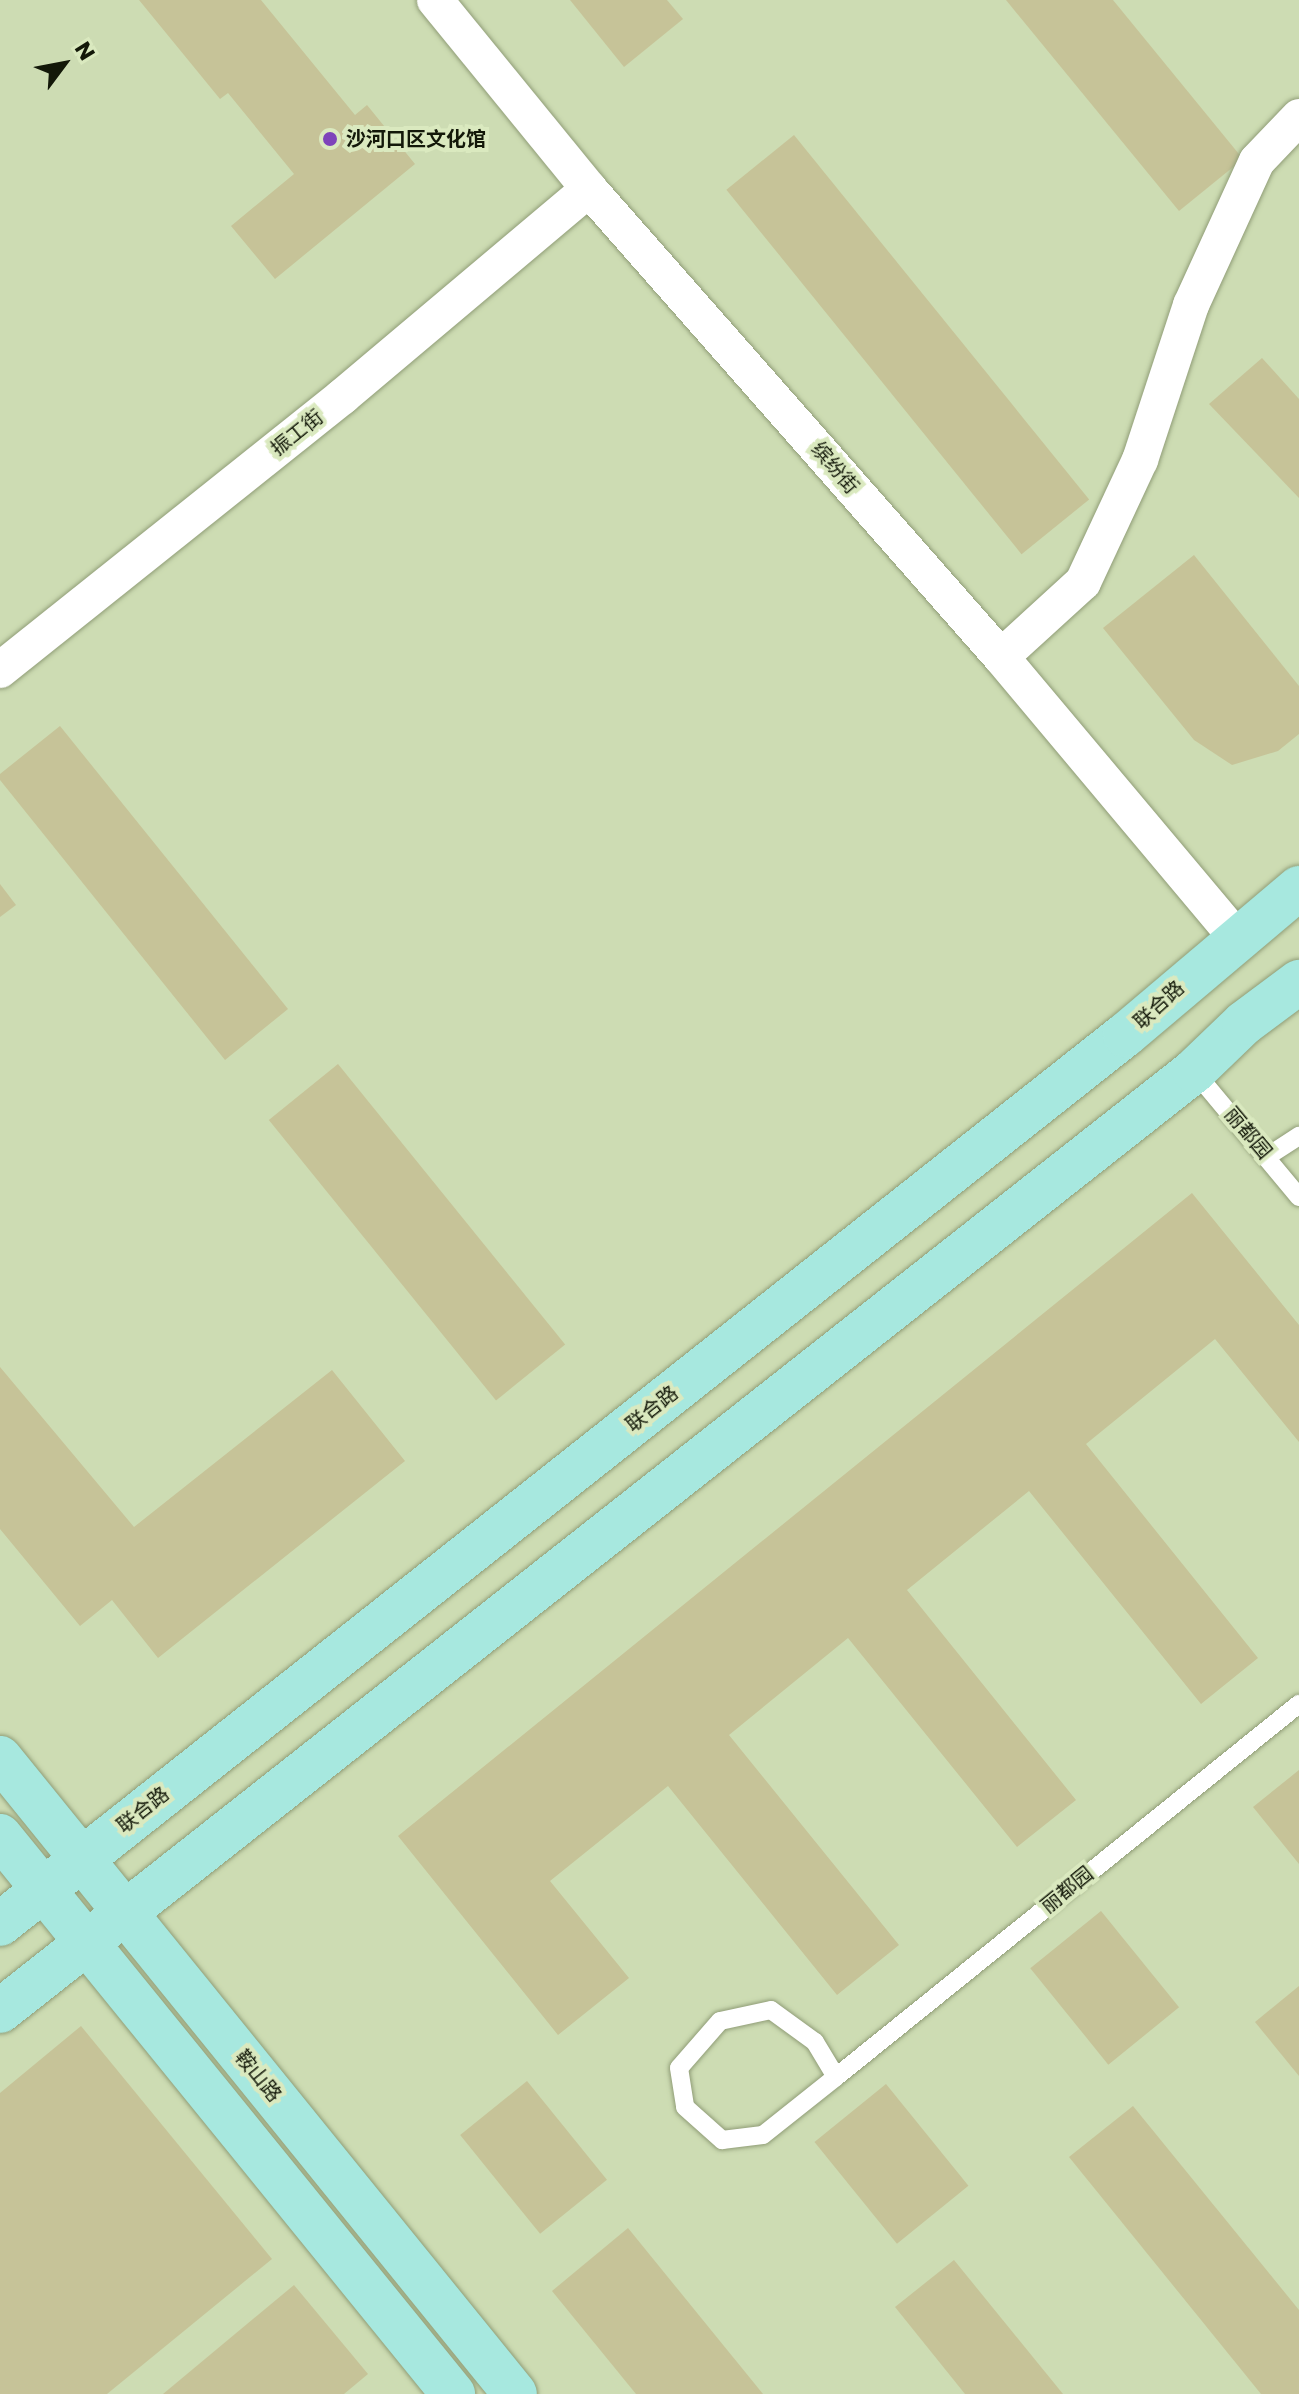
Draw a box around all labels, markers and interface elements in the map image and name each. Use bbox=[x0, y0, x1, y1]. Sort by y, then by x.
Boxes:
north arrow bbox=[24, 24, 104, 104]
text: N bbox=[67, 36, 102, 66]
place label: 沙河口区文化馆 bbox=[346, 127, 486, 151]
marker: 沙河口区文化馆 bbox=[321, 130, 339, 148]
street label: 振工街 bbox=[266, 405, 328, 461]
street label: 缤纷街 bbox=[806, 437, 864, 499]
street label: 联合路 bbox=[1129, 976, 1189, 1034]
street label: 丽都园 bbox=[1220, 1102, 1276, 1164]
street label: 联合路 bbox=[621, 1381, 683, 1437]
street label: 联合路 bbox=[112, 1782, 174, 1838]
street label: 丽都园 bbox=[1036, 1862, 1098, 1918]
street label: 鞍山路 bbox=[230, 2045, 286, 2107]

